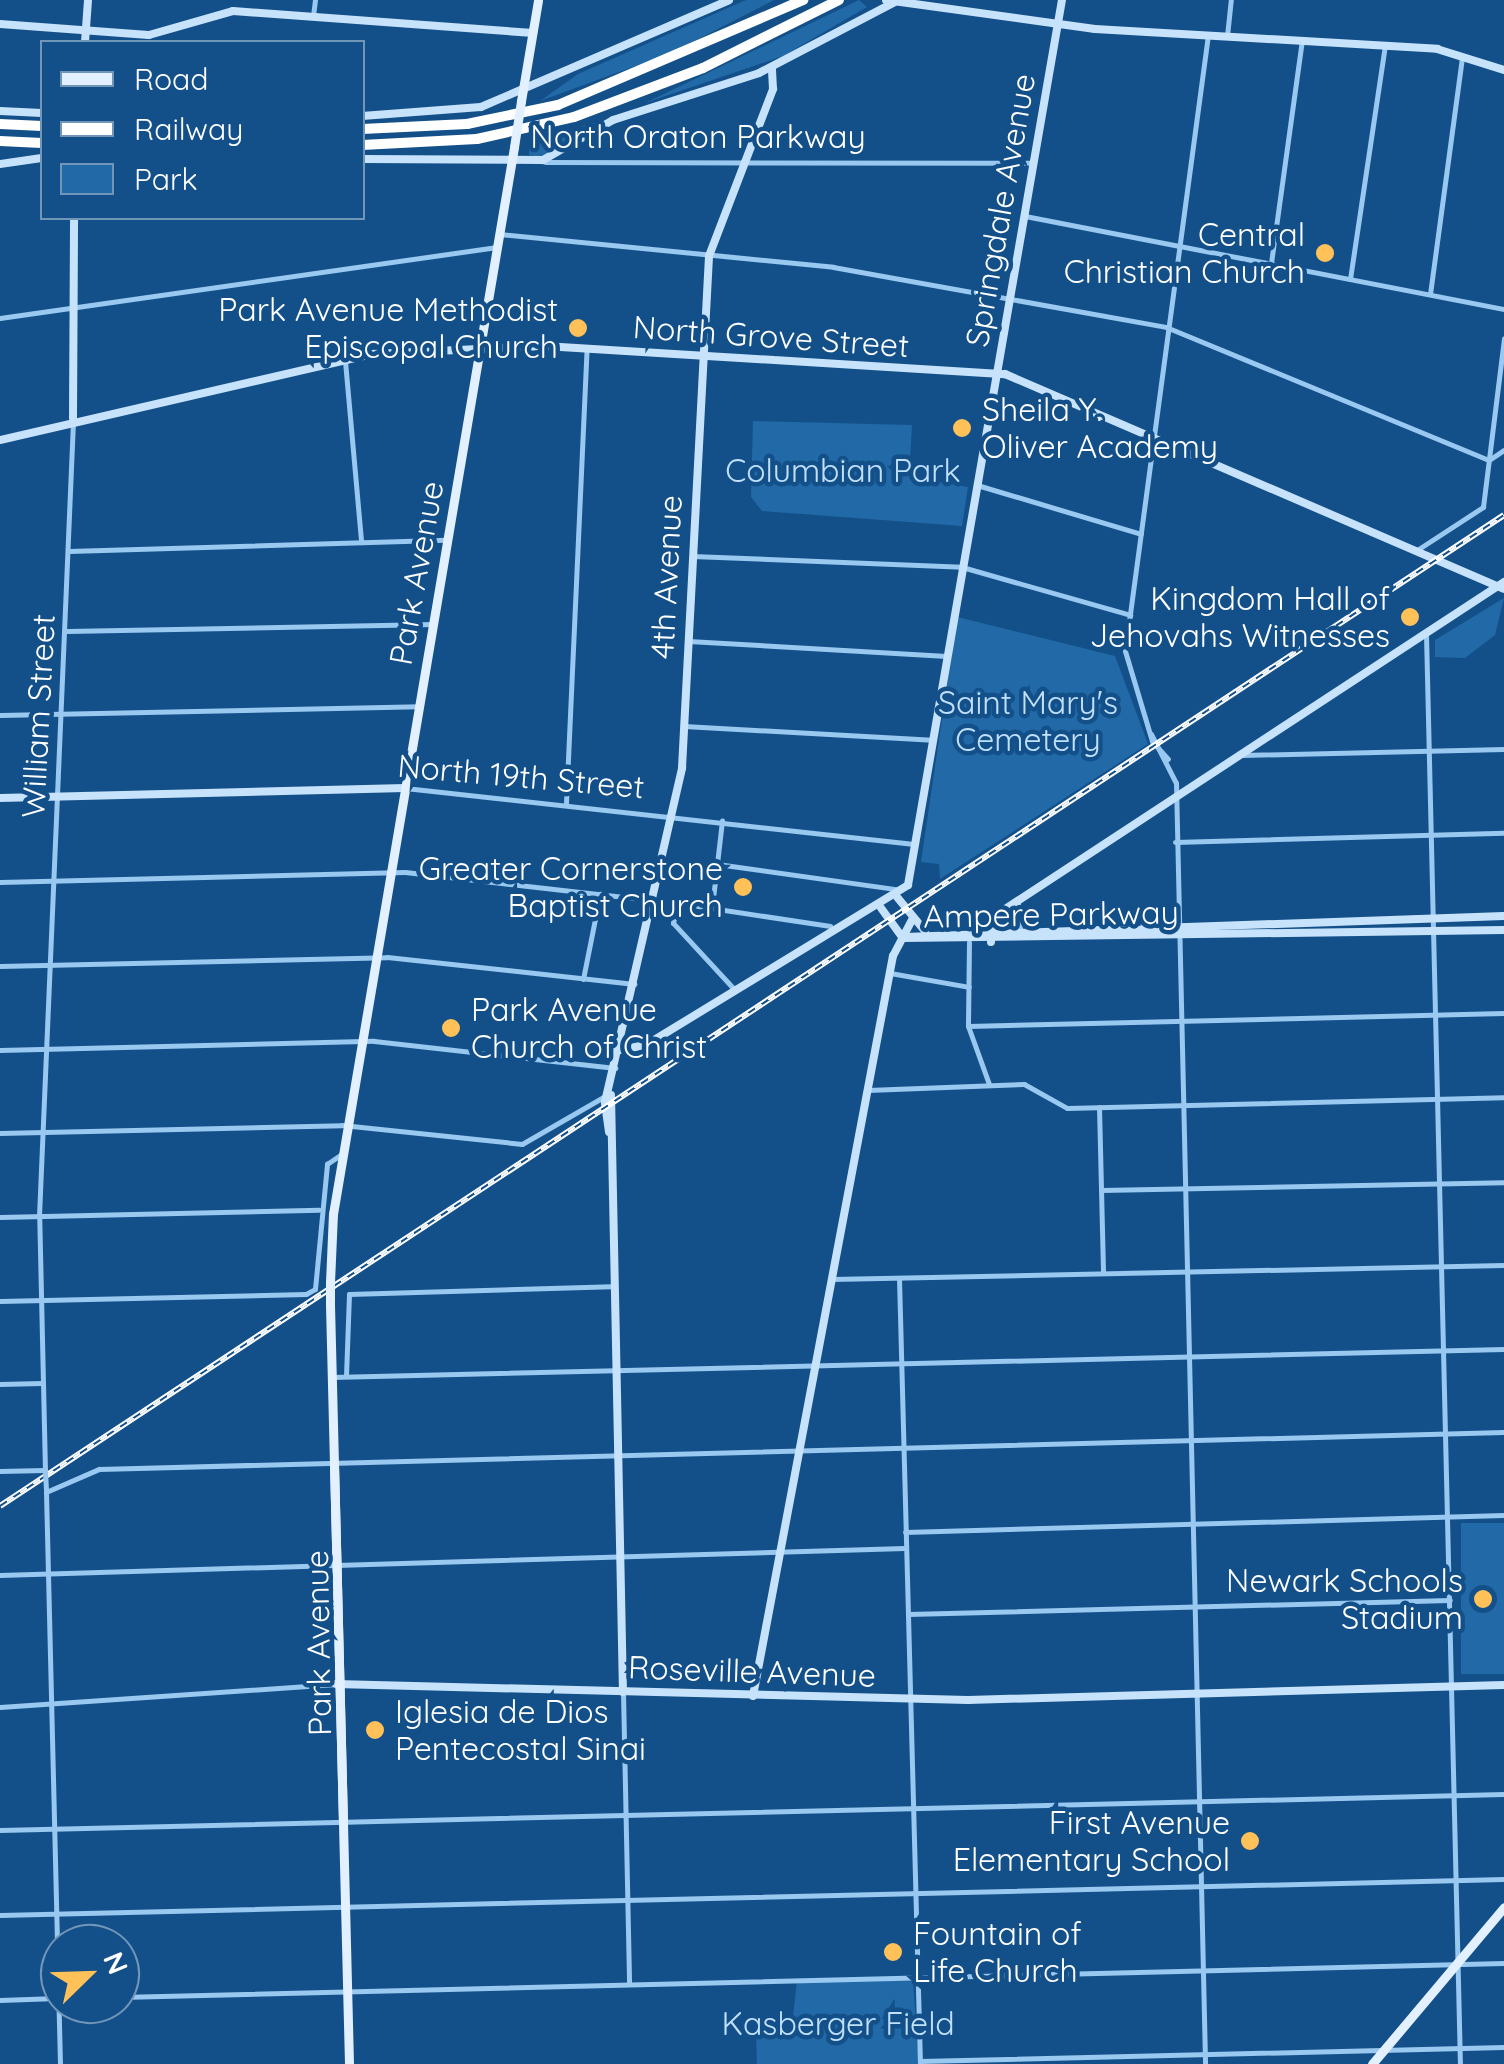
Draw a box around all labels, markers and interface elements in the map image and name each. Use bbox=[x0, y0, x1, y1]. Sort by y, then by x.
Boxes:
legend bbox=[40, 40, 365, 220]
text: Road bbox=[134, 60, 208, 98]
street label: Springdale Avenue bbox=[957, 71, 1043, 349]
text: Railway bbox=[134, 110, 243, 148]
street label: North Oraton Parkway bbox=[530, 117, 866, 155]
text: Park bbox=[134, 160, 198, 198]
place label: Central Christian Church bbox=[1064, 216, 1305, 291]
marker: Central Christian Church bbox=[1314, 242, 1336, 264]
place label: Park Avenue Methodist Episcopal Church bbox=[218, 291, 558, 366]
street label: North Grove Street bbox=[632, 307, 910, 365]
marker: Park Avenue Methodist Episcopal Church bbox=[567, 317, 589, 339]
place label: Sheila Y. Oliver Academy bbox=[982, 391, 1218, 466]
marker: Sheila Y. Oliver Academy bbox=[951, 417, 973, 439]
park label: Columbian Park bbox=[725, 451, 961, 489]
street label: Park Avenue bbox=[381, 478, 451, 668]
street label: 4th Avenue bbox=[643, 494, 689, 660]
place label: Kingdom Hall of Jehovahs Witnesses bbox=[1090, 580, 1390, 655]
marker: Kingdom Hall of Jehovahs Witnesses bbox=[1399, 606, 1421, 628]
street label: William Street bbox=[13, 613, 63, 819]
park label: Saint Mary's Cemetery bbox=[938, 684, 1118, 759]
street label: North 19th Street bbox=[396, 746, 646, 806]
place label: Greater Cornerstone Baptist Church bbox=[419, 850, 723, 925]
marker: Greater Cornerstone Baptist Church bbox=[732, 876, 754, 898]
street label: Ampere Parkway bbox=[923, 893, 1179, 935]
place label: Park Avenue Church of Christ bbox=[471, 991, 707, 1066]
marker: Park Avenue Church of Christ bbox=[440, 1017, 462, 1039]
street label: Park Avenue bbox=[297, 1550, 339, 1736]
place label: Newark Schools Stadium bbox=[1226, 1562, 1463, 1637]
marker: Newark Schools Stadium bbox=[1472, 1588, 1494, 1610]
street label: Roseville Avenue bbox=[627, 1647, 877, 1695]
place label: Iglesia de Dios Pentecostal Sinai bbox=[395, 1693, 646, 1768]
marker: Iglesia de Dios Pentecostal Sinai bbox=[364, 1719, 386, 1741]
place label: First Avenue Elementary School bbox=[953, 1804, 1230, 1879]
marker: First Avenue Elementary School bbox=[1239, 1830, 1261, 1852]
place label: Fountain of Life Church bbox=[913, 1915, 1082, 1990]
north arrow bbox=[40, 1924, 140, 2024]
marker: Fountain of Life Church bbox=[882, 1941, 904, 1963]
text: N bbox=[96, 1947, 136, 1979]
park label: Kasberger Field bbox=[721, 2004, 955, 2042]

